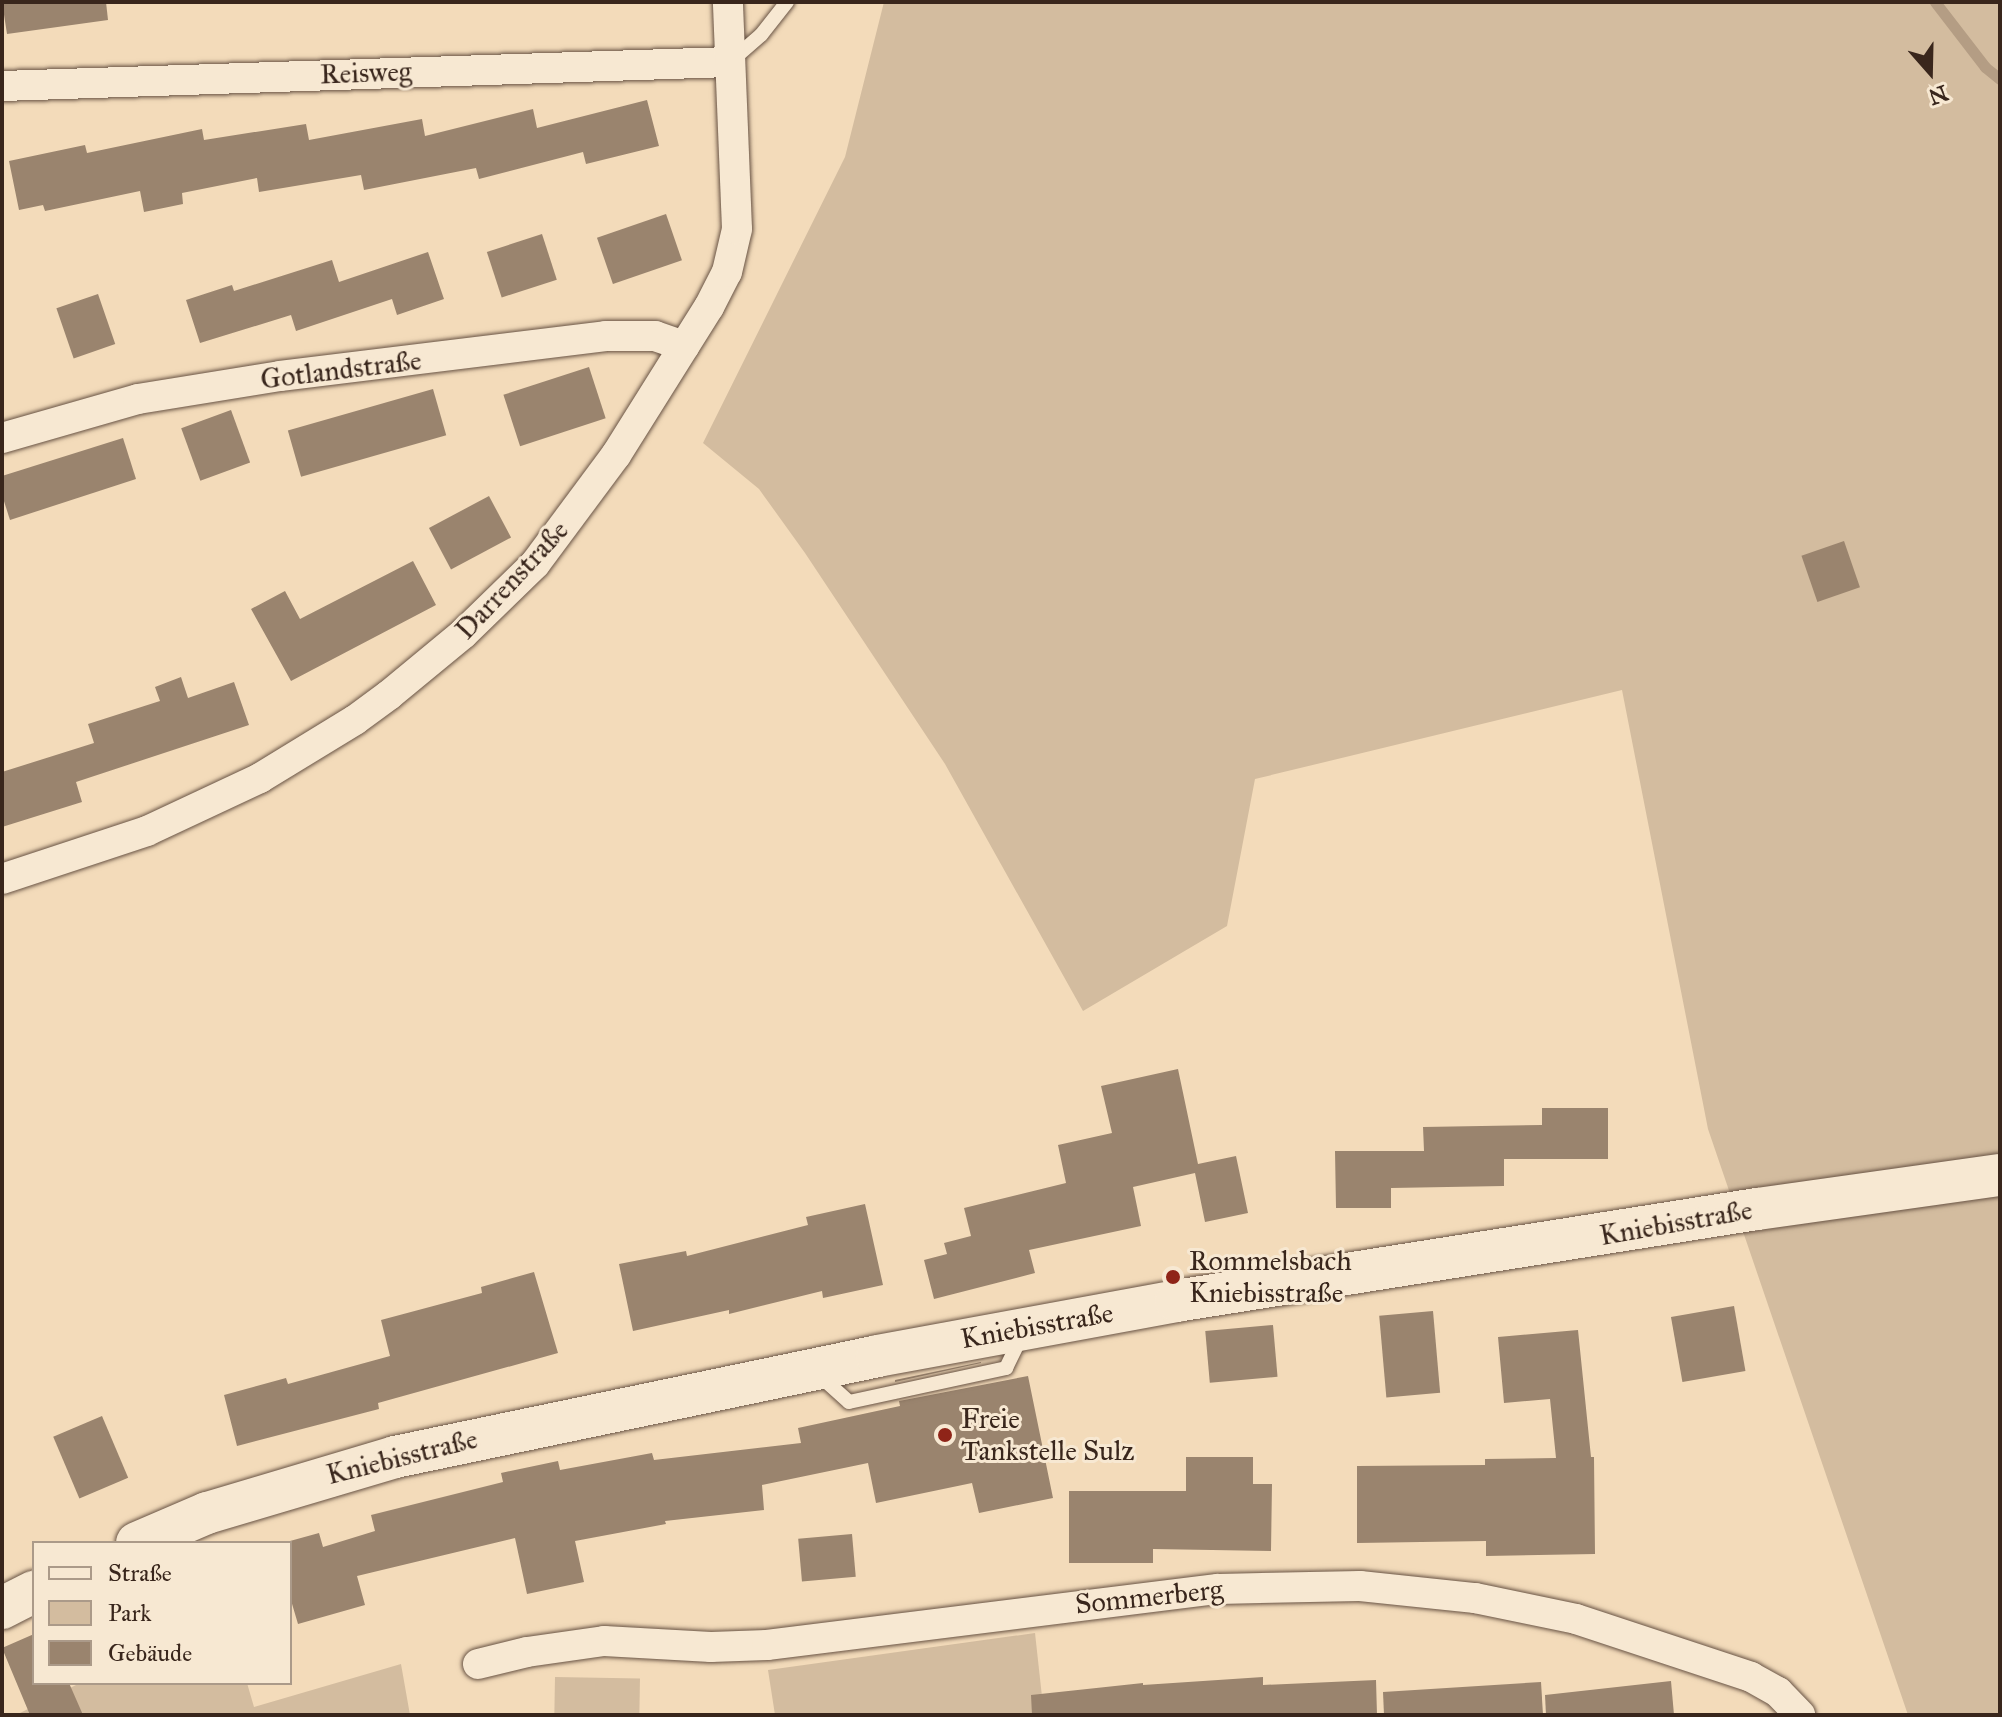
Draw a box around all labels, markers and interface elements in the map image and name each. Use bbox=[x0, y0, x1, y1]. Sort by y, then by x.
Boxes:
north arrow bbox=[1890, 32, 1970, 112]
street label: Reisweg bbox=[319, 55, 413, 91]
text: N bbox=[1925, 79, 1952, 111]
street label: Gotlandstraße bbox=[259, 343, 423, 397]
street label: Darrenstraße bbox=[449, 514, 575, 646]
street label: Kniebisstraße bbox=[1597, 1193, 1755, 1253]
place label: Rommelsbach Kniebisstraße bbox=[1189, 1244, 1352, 1310]
marker: Rommelsbach Kniebisstraße bbox=[1164, 1268, 1182, 1286]
street label: Kniebisstraße bbox=[958, 1296, 1116, 1356]
place label: Freie Tankstelle Sulz bbox=[961, 1402, 1135, 1468]
street label: Kniebisstraße bbox=[323, 1422, 481, 1492]
marker: Freie Tankstelle Sulz bbox=[936, 1426, 954, 1444]
legend bbox=[32, 1541, 292, 1685]
text: Straße bbox=[108, 1558, 172, 1588]
street label: Sommerberg bbox=[1074, 1573, 1224, 1621]
text: Park bbox=[108, 1598, 151, 1628]
text: Gebäude bbox=[108, 1638, 192, 1668]

